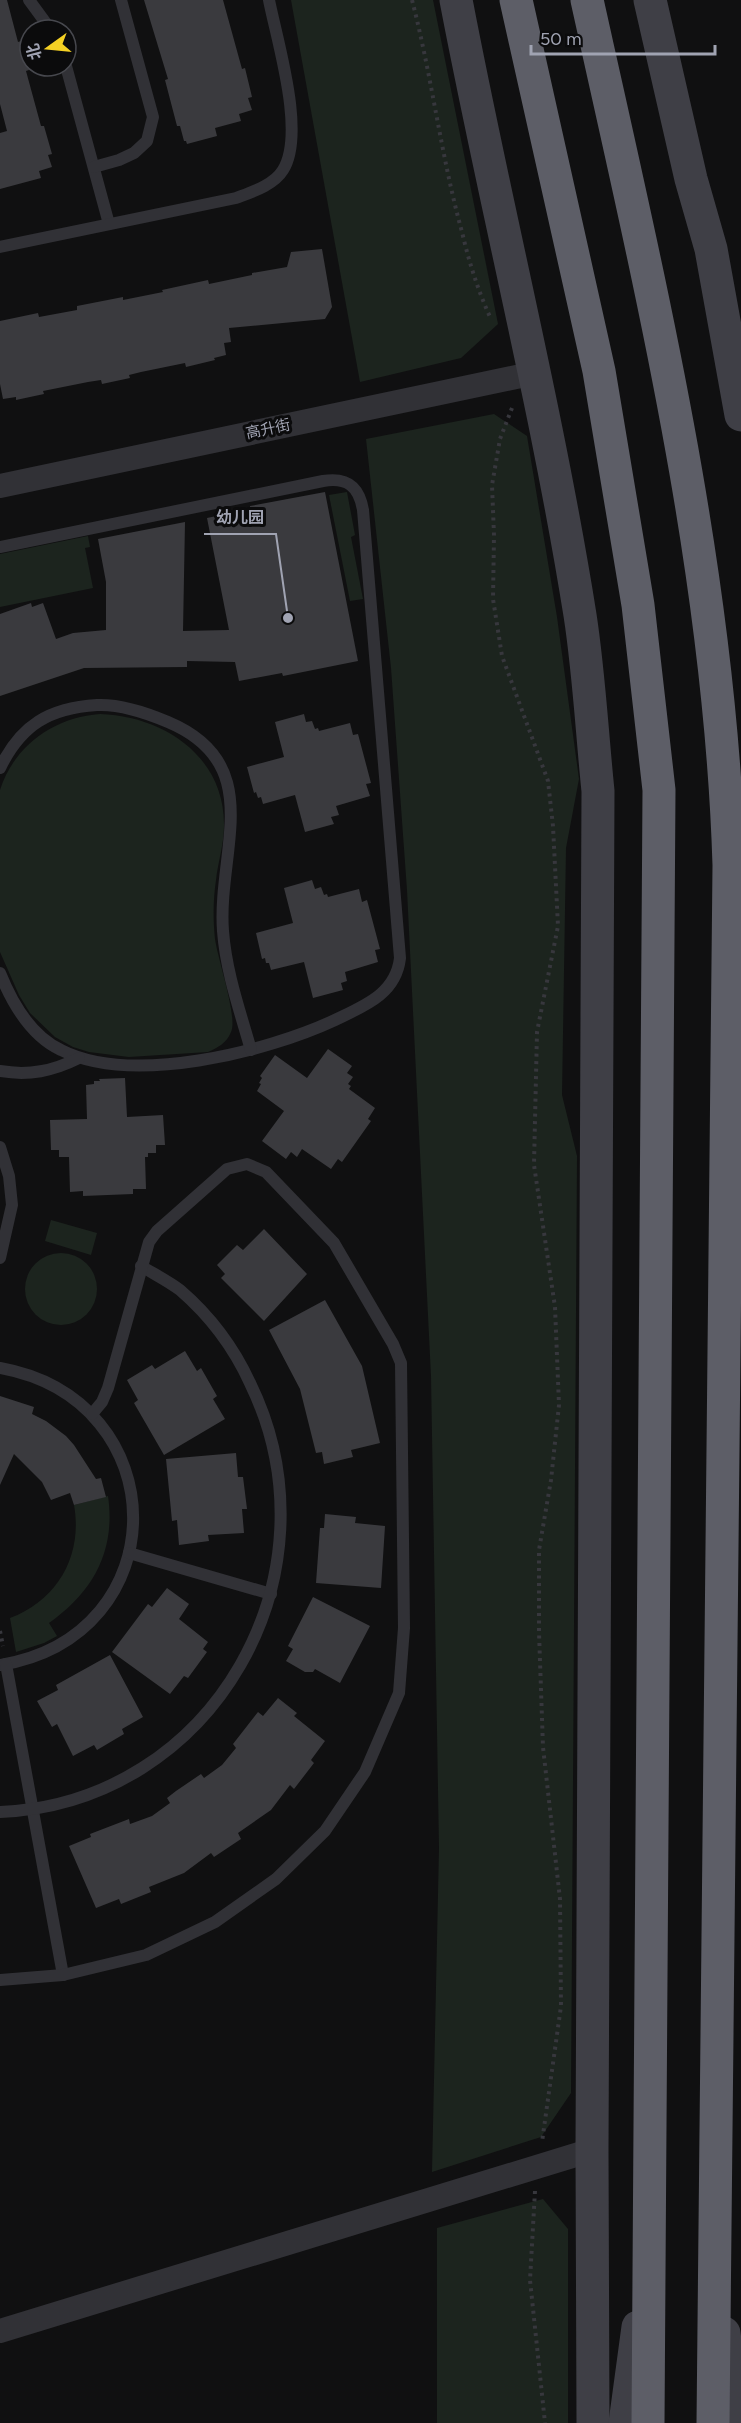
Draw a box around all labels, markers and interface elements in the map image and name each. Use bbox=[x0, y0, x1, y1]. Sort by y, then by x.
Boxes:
north arrow bbox=[18, 18, 78, 78]
scale bar bbox=[531, 18, 716, 56]
text: 50 m bbox=[540, 28, 582, 50]
text: 北 bbox=[23, 42, 45, 62]
street label: 高升街 bbox=[244, 416, 292, 442]
callout: 幼儿园 bbox=[204, 500, 276, 534]
text: 幼儿园 bbox=[216, 508, 264, 527]

